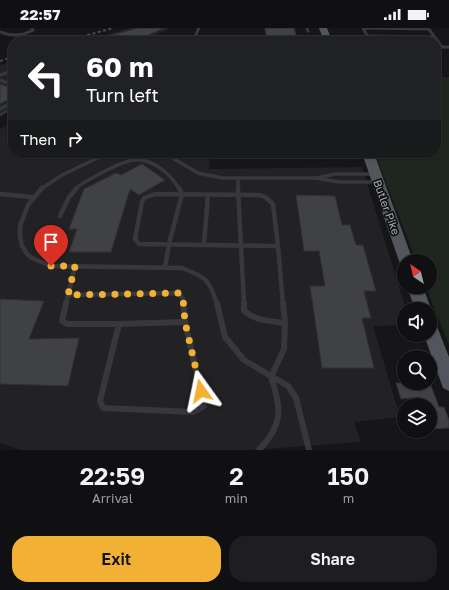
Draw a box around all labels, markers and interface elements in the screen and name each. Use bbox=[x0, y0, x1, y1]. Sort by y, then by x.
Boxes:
text: 22:57 bbox=[20, 5, 60, 23]
text: 60 m bbox=[86, 50, 153, 83]
icon: left bbox=[20, 52, 72, 104]
text: Turn left bbox=[86, 84, 159, 106]
icon: right bbox=[64, 128, 86, 150]
text: Then bbox=[20, 130, 56, 148]
street label: Butler Pike bbox=[371, 178, 403, 236]
pin bbox=[34, 225, 68, 266]
icon: arrive bbox=[40, 231, 62, 253]
north arrow bbox=[397, 254, 437, 294]
map controls bbox=[397, 254, 437, 438]
button: sound bbox=[397, 302, 437, 342]
button: search bbox=[397, 350, 437, 390]
position arrow bbox=[180, 370, 222, 412]
button: layers bbox=[397, 398, 437, 438]
text: 22:59 bbox=[80, 461, 145, 490]
text: 2 bbox=[229, 461, 244, 490]
text: 150 bbox=[328, 461, 369, 490]
text: Arrival bbox=[92, 490, 133, 506]
text: min bbox=[225, 490, 248, 506]
text: m bbox=[343, 490, 354, 506]
button: Exit bbox=[12, 536, 221, 582]
button: Share bbox=[229, 536, 437, 582]

